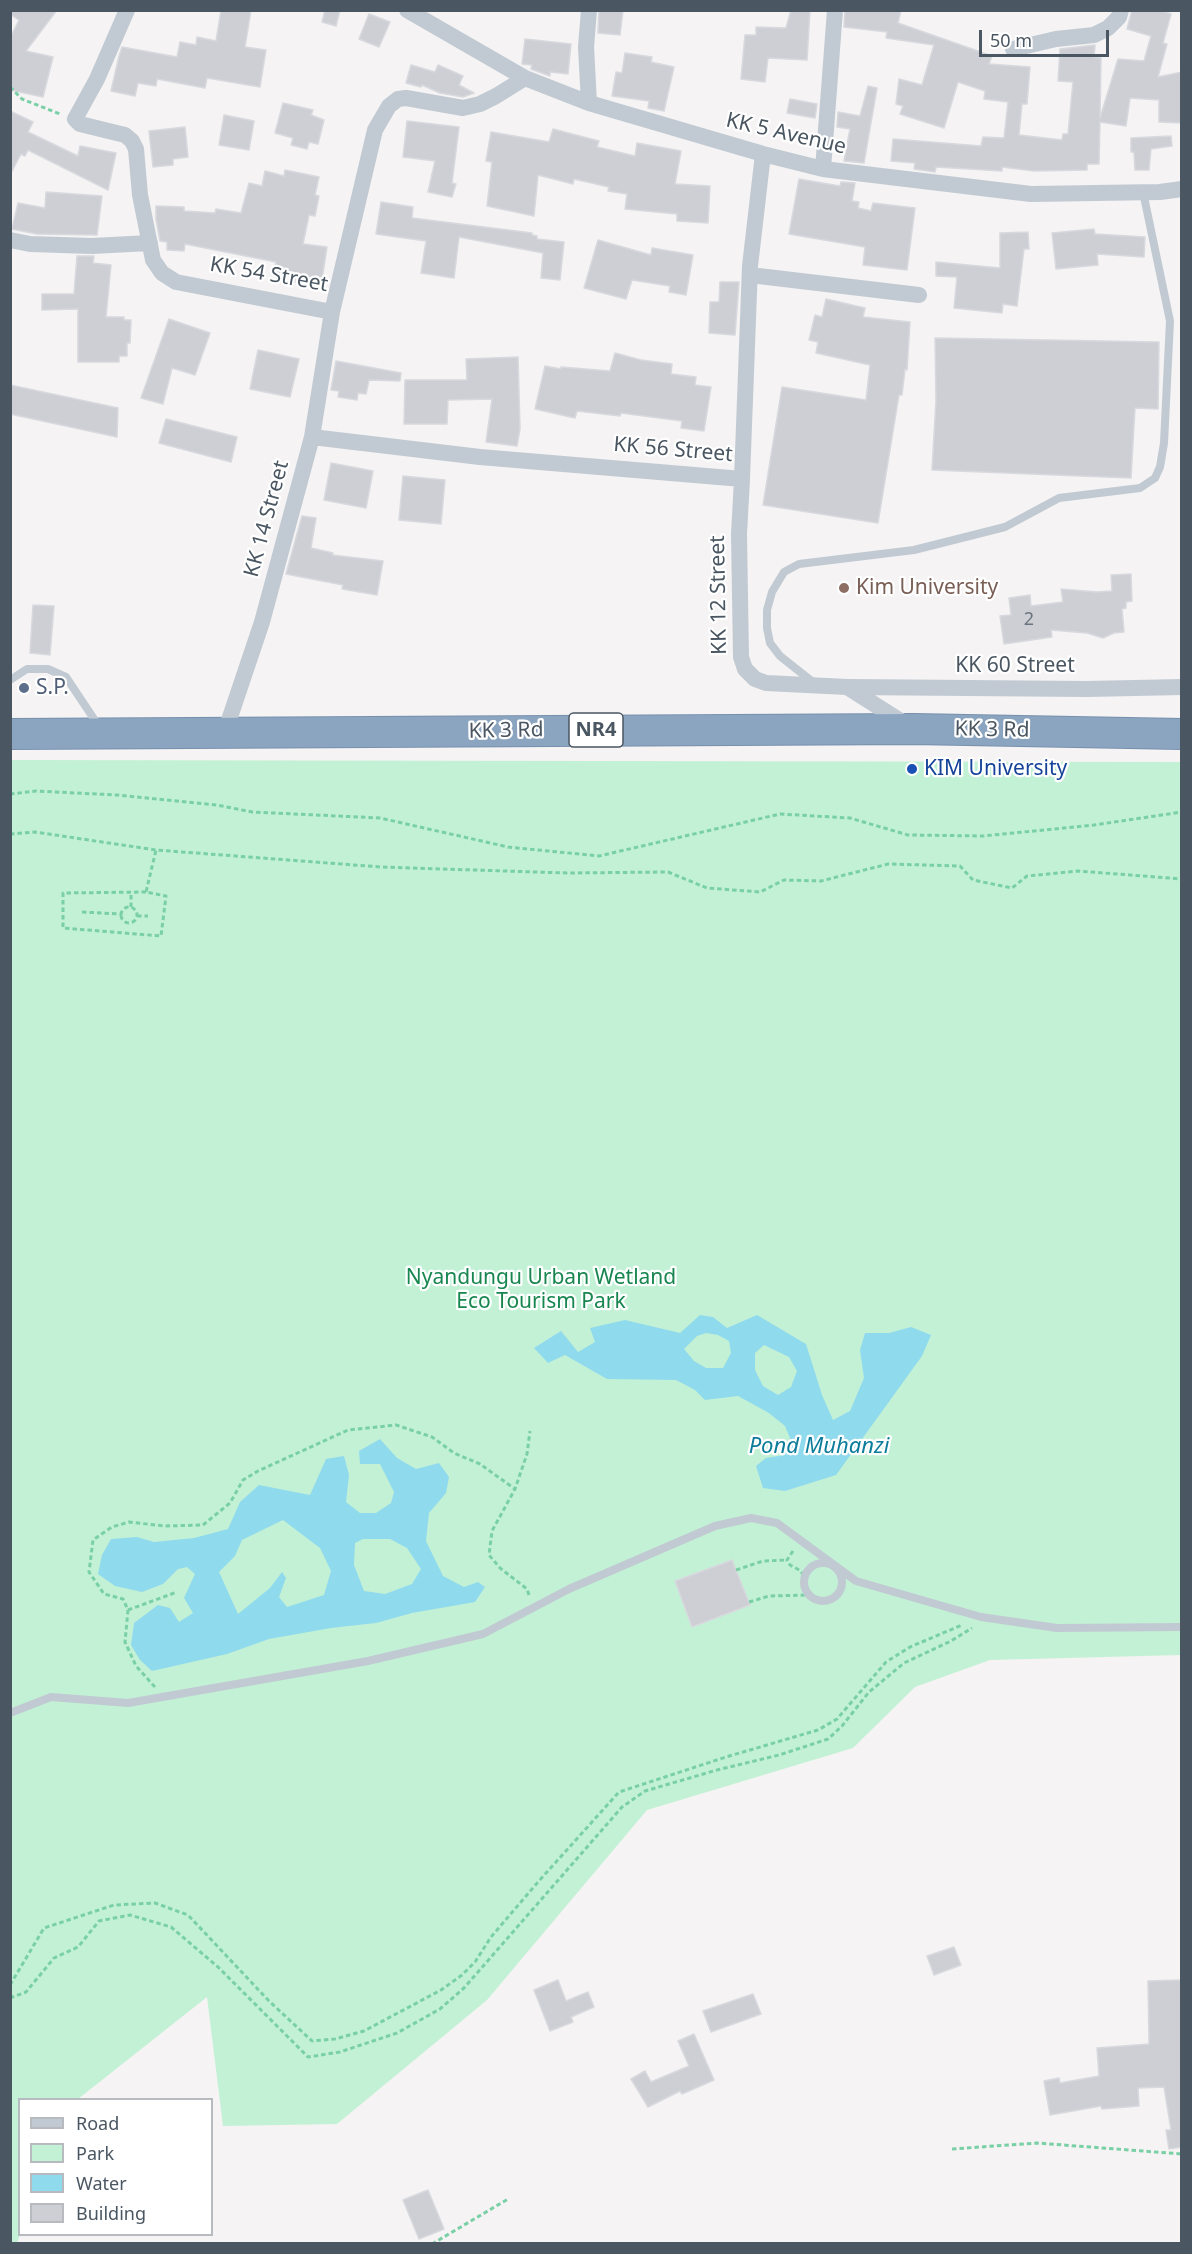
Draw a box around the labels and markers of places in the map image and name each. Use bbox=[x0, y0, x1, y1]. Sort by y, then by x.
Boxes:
place label: Kim University bbox=[856, 575, 998, 601]
marker: Kim University bbox=[837, 581, 851, 595]
place label: S.P. bbox=[36, 675, 69, 701]
marker: S.P. bbox=[17, 681, 31, 695]
place label: KIM University bbox=[924, 756, 1067, 782]
marker: KIM University bbox=[905, 762, 919, 776]

